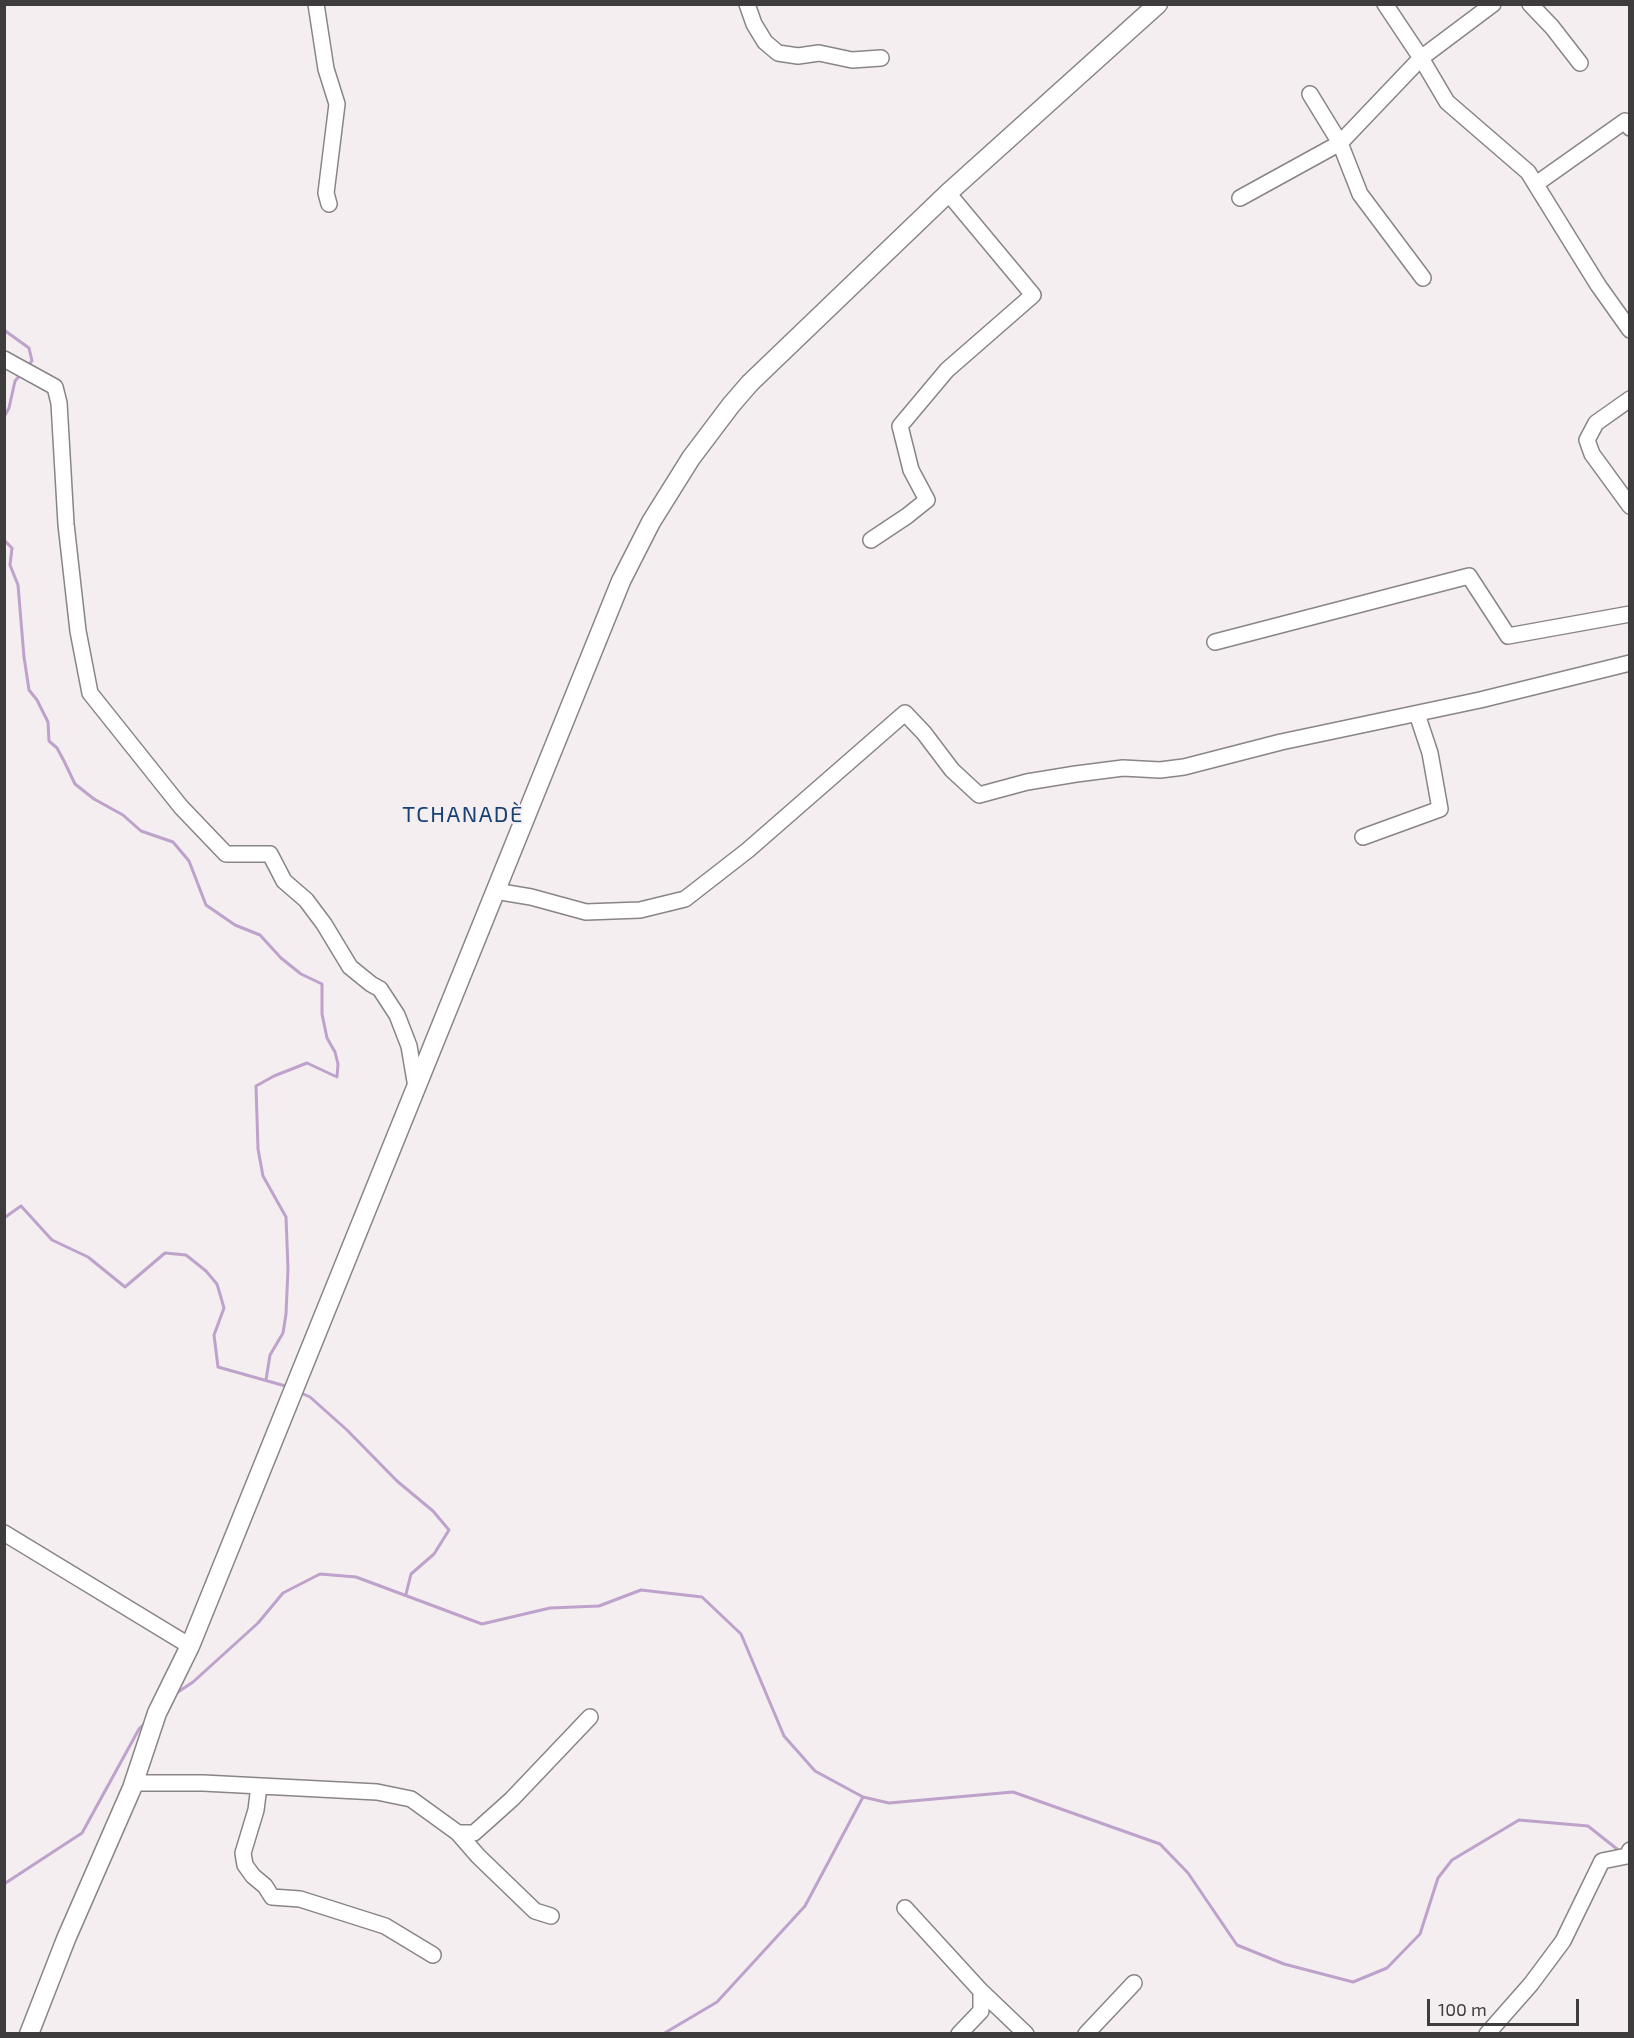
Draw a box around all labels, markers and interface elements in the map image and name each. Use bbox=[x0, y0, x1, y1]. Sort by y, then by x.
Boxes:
district label: TCHANADÈ bbox=[402, 802, 524, 828]
scale bar bbox=[1430, 1987, 1582, 2025]
text: 100 m bbox=[1438, 1998, 1487, 2020]

